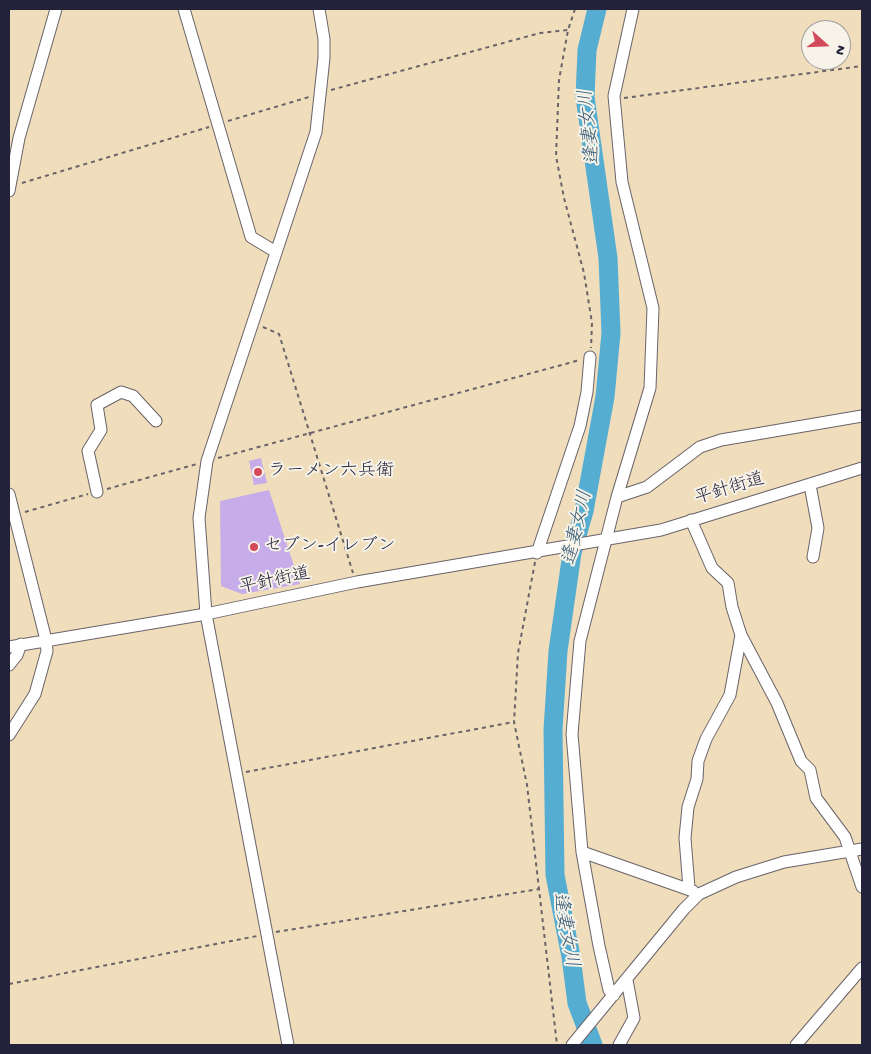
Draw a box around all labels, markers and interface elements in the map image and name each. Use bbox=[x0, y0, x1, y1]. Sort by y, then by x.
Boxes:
north arrow bbox=[801, 20, 851, 70]
text: N bbox=[830, 43, 849, 57]
water label: 逢妻女川 bbox=[576, 88, 606, 166]
place label: ラーメン六兵衛 bbox=[268, 461, 394, 483]
marker: ラーメン六兵衛 bbox=[252, 466, 264, 478]
street label: 平針街道 bbox=[692, 469, 768, 511]
water label: 逢妻女川 bbox=[559, 488, 599, 568]
place label: セブン-イレブン bbox=[264, 536, 396, 558]
marker: セブン-イレブン bbox=[248, 541, 260, 553]
street label: 平針街道 bbox=[238, 564, 312, 600]
water label: 逢妻女川 bbox=[546, 891, 582, 969]

